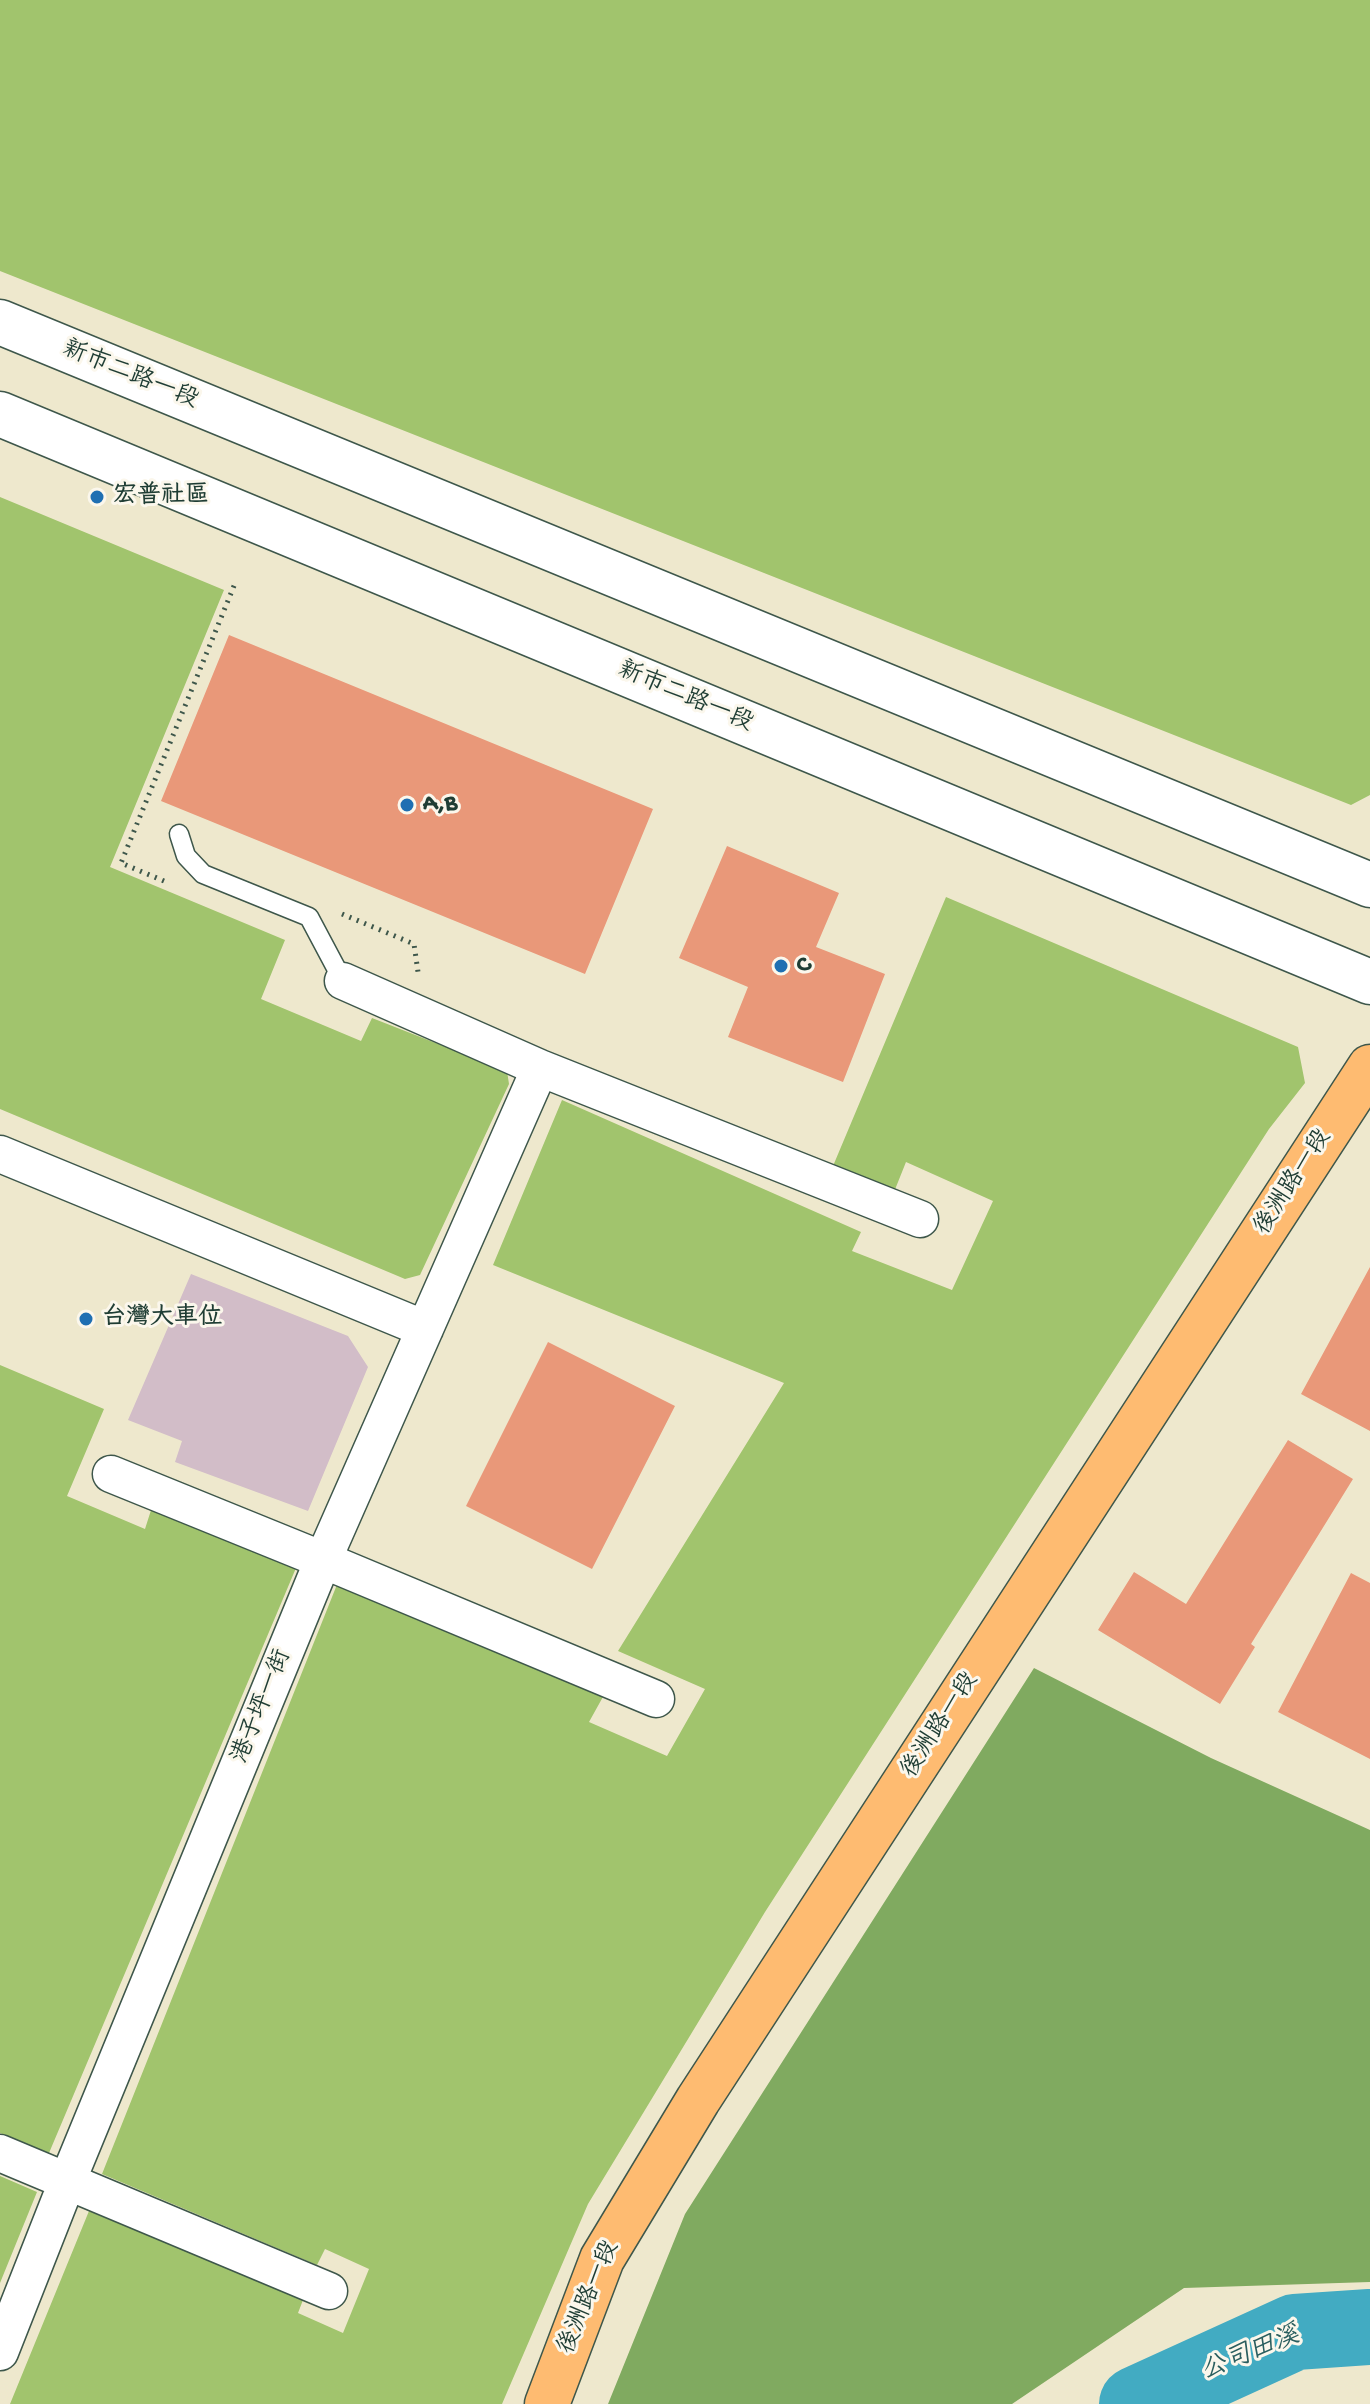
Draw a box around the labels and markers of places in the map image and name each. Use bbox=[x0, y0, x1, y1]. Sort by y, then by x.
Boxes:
place label: 宏普社區 bbox=[113, 483, 209, 511]
marker: 宏普社區 bbox=[88, 488, 106, 506]
place label: A,B bbox=[423, 791, 457, 819]
marker: A,B bbox=[398, 796, 416, 814]
place label: C bbox=[797, 952, 810, 980]
marker: C bbox=[772, 957, 790, 975]
place label: 台灣大車位 bbox=[102, 1305, 222, 1333]
marker: 台灣大車位 bbox=[77, 1310, 95, 1328]

